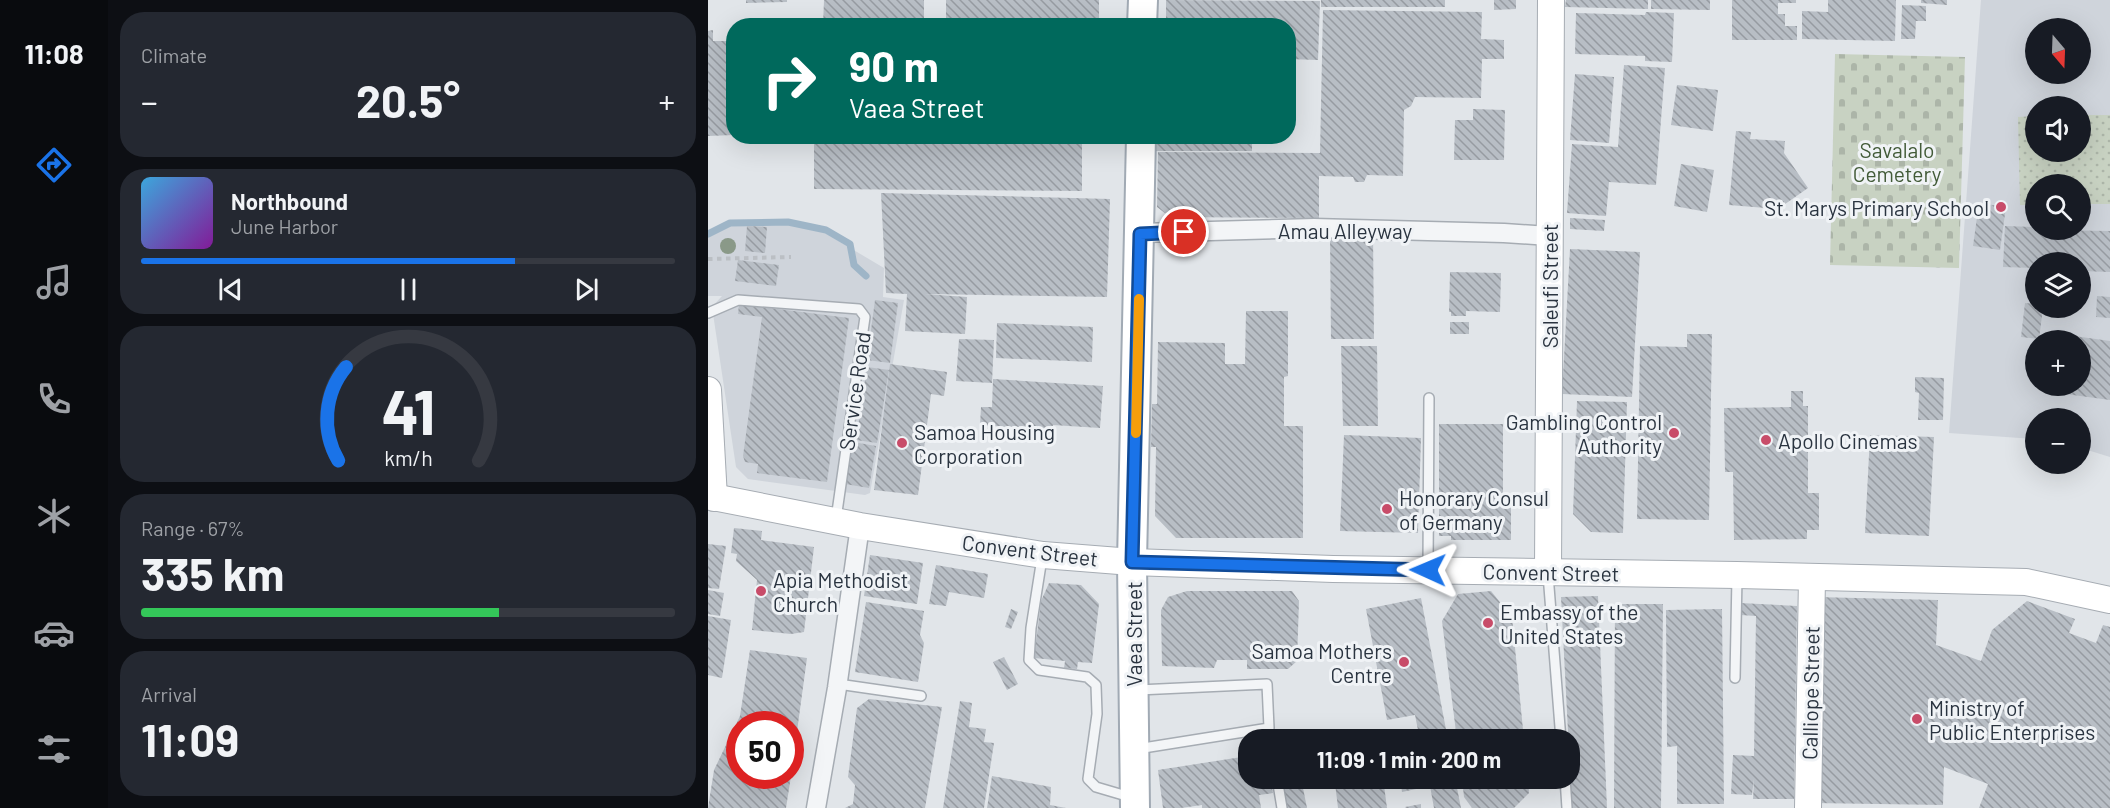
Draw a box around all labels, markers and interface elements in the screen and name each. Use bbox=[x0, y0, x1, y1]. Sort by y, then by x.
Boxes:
north arrow bbox=[2025, 18, 2091, 84]
map controls bbox=[2025, 18, 2091, 474]
text: 11:08 bbox=[24, 37, 84, 69]
text: 90 m bbox=[849, 40, 939, 90]
icon: right bbox=[750, 42, 828, 120]
text: Climate bbox=[141, 43, 207, 67]
text: 20.5° bbox=[356, 73, 460, 127]
text: − bbox=[141, 81, 158, 121]
text: + bbox=[659, 81, 675, 121]
text: Vaea Street bbox=[849, 91, 985, 123]
button: sound bbox=[2025, 96, 2091, 162]
park label: Savalalo Cemetery bbox=[1853, 137, 1942, 186]
icon: directions bbox=[33, 144, 75, 186]
button: search bbox=[2025, 174, 2091, 240]
text: Northbound bbox=[231, 188, 348, 214]
place label: St. Marys Primary School bbox=[1764, 195, 1989, 220]
marker: St. Marys Primary School bbox=[1994, 200, 2008, 214]
pin bbox=[1158, 206, 1209, 257]
text: June Harbor bbox=[231, 214, 338, 238]
icon: arrive bbox=[1167, 215, 1200, 248]
street label: Amau Alleyway bbox=[1278, 218, 1413, 243]
street label: Saleufi Street bbox=[1537, 224, 1562, 348]
button: layers bbox=[2025, 252, 2091, 318]
icon: music bbox=[33, 261, 75, 303]
icon: previous bbox=[214, 273, 247, 306]
icon: pause bbox=[392, 273, 425, 306]
icon: next bbox=[570, 273, 603, 306]
street label: Service Road bbox=[833, 330, 875, 452]
button: + bbox=[2025, 330, 2091, 396]
text: 41 bbox=[381, 373, 435, 447]
icon: phone bbox=[33, 378, 75, 420]
button: − bbox=[2025, 408, 2091, 474]
place label: Gambling Control Authority bbox=[1506, 409, 1662, 458]
place label: Samoa Housing Corporation bbox=[914, 419, 1055, 468]
marker: Gambling Control Authority bbox=[1667, 426, 1681, 440]
place label: Apollo Cinemas bbox=[1778, 428, 1918, 453]
marker: Apollo Cinemas bbox=[1759, 433, 1773, 447]
marker: Samoa Housing Corporation bbox=[895, 436, 909, 450]
text: km/h bbox=[384, 445, 432, 470]
place label: Honorary Consul of Germany bbox=[1399, 485, 1549, 534]
icon: climate bbox=[33, 495, 75, 537]
marker: Honorary Consul of Germany bbox=[1380, 502, 1394, 516]
text: Range · 67% bbox=[141, 516, 245, 540]
street label: Convent Street bbox=[961, 529, 1099, 571]
position arrow bbox=[1396, 538, 1460, 602]
text: 335 km bbox=[141, 546, 284, 600]
street label: Convent Street bbox=[1482, 558, 1620, 586]
place label: Apia Methodist Church bbox=[773, 567, 909, 616]
street label: Vaea Street bbox=[1121, 581, 1146, 687]
marker: Apia Methodist Church bbox=[754, 584, 768, 598]
place label: Embassy of the United States bbox=[1500, 599, 1638, 648]
icon: car bbox=[33, 612, 75, 654]
marker: Embassy of the United States bbox=[1481, 616, 1495, 630]
street label: Calliope Street bbox=[1796, 626, 1824, 760]
place label: Samoa Mothers Centre bbox=[1251, 638, 1392, 687]
marker: Samoa Mothers Centre bbox=[1397, 655, 1411, 669]
text: Arrival bbox=[141, 682, 197, 706]
place label: Ministry of Public Enterprises bbox=[1929, 695, 2095, 744]
speed limit sign: 50 bbox=[726, 711, 804, 789]
text: 11:09 bbox=[141, 712, 239, 766]
marker: Ministry of Public Enterprises bbox=[1910, 712, 1924, 726]
icon: filters bbox=[33, 728, 75, 770]
text: 11:09 · 1 min · 200 m bbox=[1317, 746, 1501, 772]

